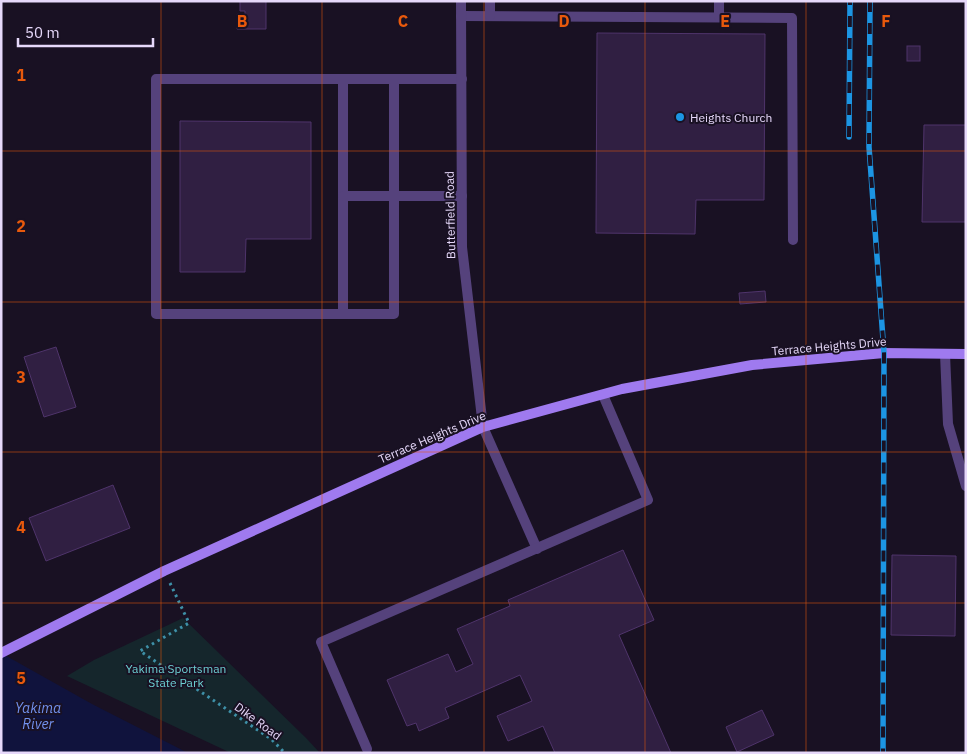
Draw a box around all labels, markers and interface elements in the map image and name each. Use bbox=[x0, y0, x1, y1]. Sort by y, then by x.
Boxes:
text: B bbox=[237, 11, 248, 31]
text: C bbox=[398, 11, 408, 31]
text: D bbox=[558, 11, 570, 31]
text: E bbox=[720, 11, 730, 31]
text: F bbox=[881, 11, 891, 31]
scale bar bbox=[18, 15, 152, 47]
text: 50 m bbox=[25, 23, 60, 42]
text: 1 bbox=[16, 65, 26, 85]
place label: Heights Church bbox=[690, 110, 772, 125]
marker: Heights Church bbox=[674, 111, 686, 123]
street label: Butterfield Road bbox=[442, 171, 458, 259]
text: 2 bbox=[16, 216, 26, 236]
street label: Terrace Heights Drive bbox=[771, 333, 887, 358]
text: 3 bbox=[16, 367, 26, 387]
street label: Terrace Heights Drive bbox=[376, 407, 488, 466]
text: 4 bbox=[16, 517, 26, 537]
park label: Yakima Sportsman State Park bbox=[126, 661, 226, 690]
text: 5 bbox=[16, 668, 26, 688]
water label: Yakima River bbox=[15, 699, 61, 733]
street label: Dike Road bbox=[232, 699, 284, 743]

